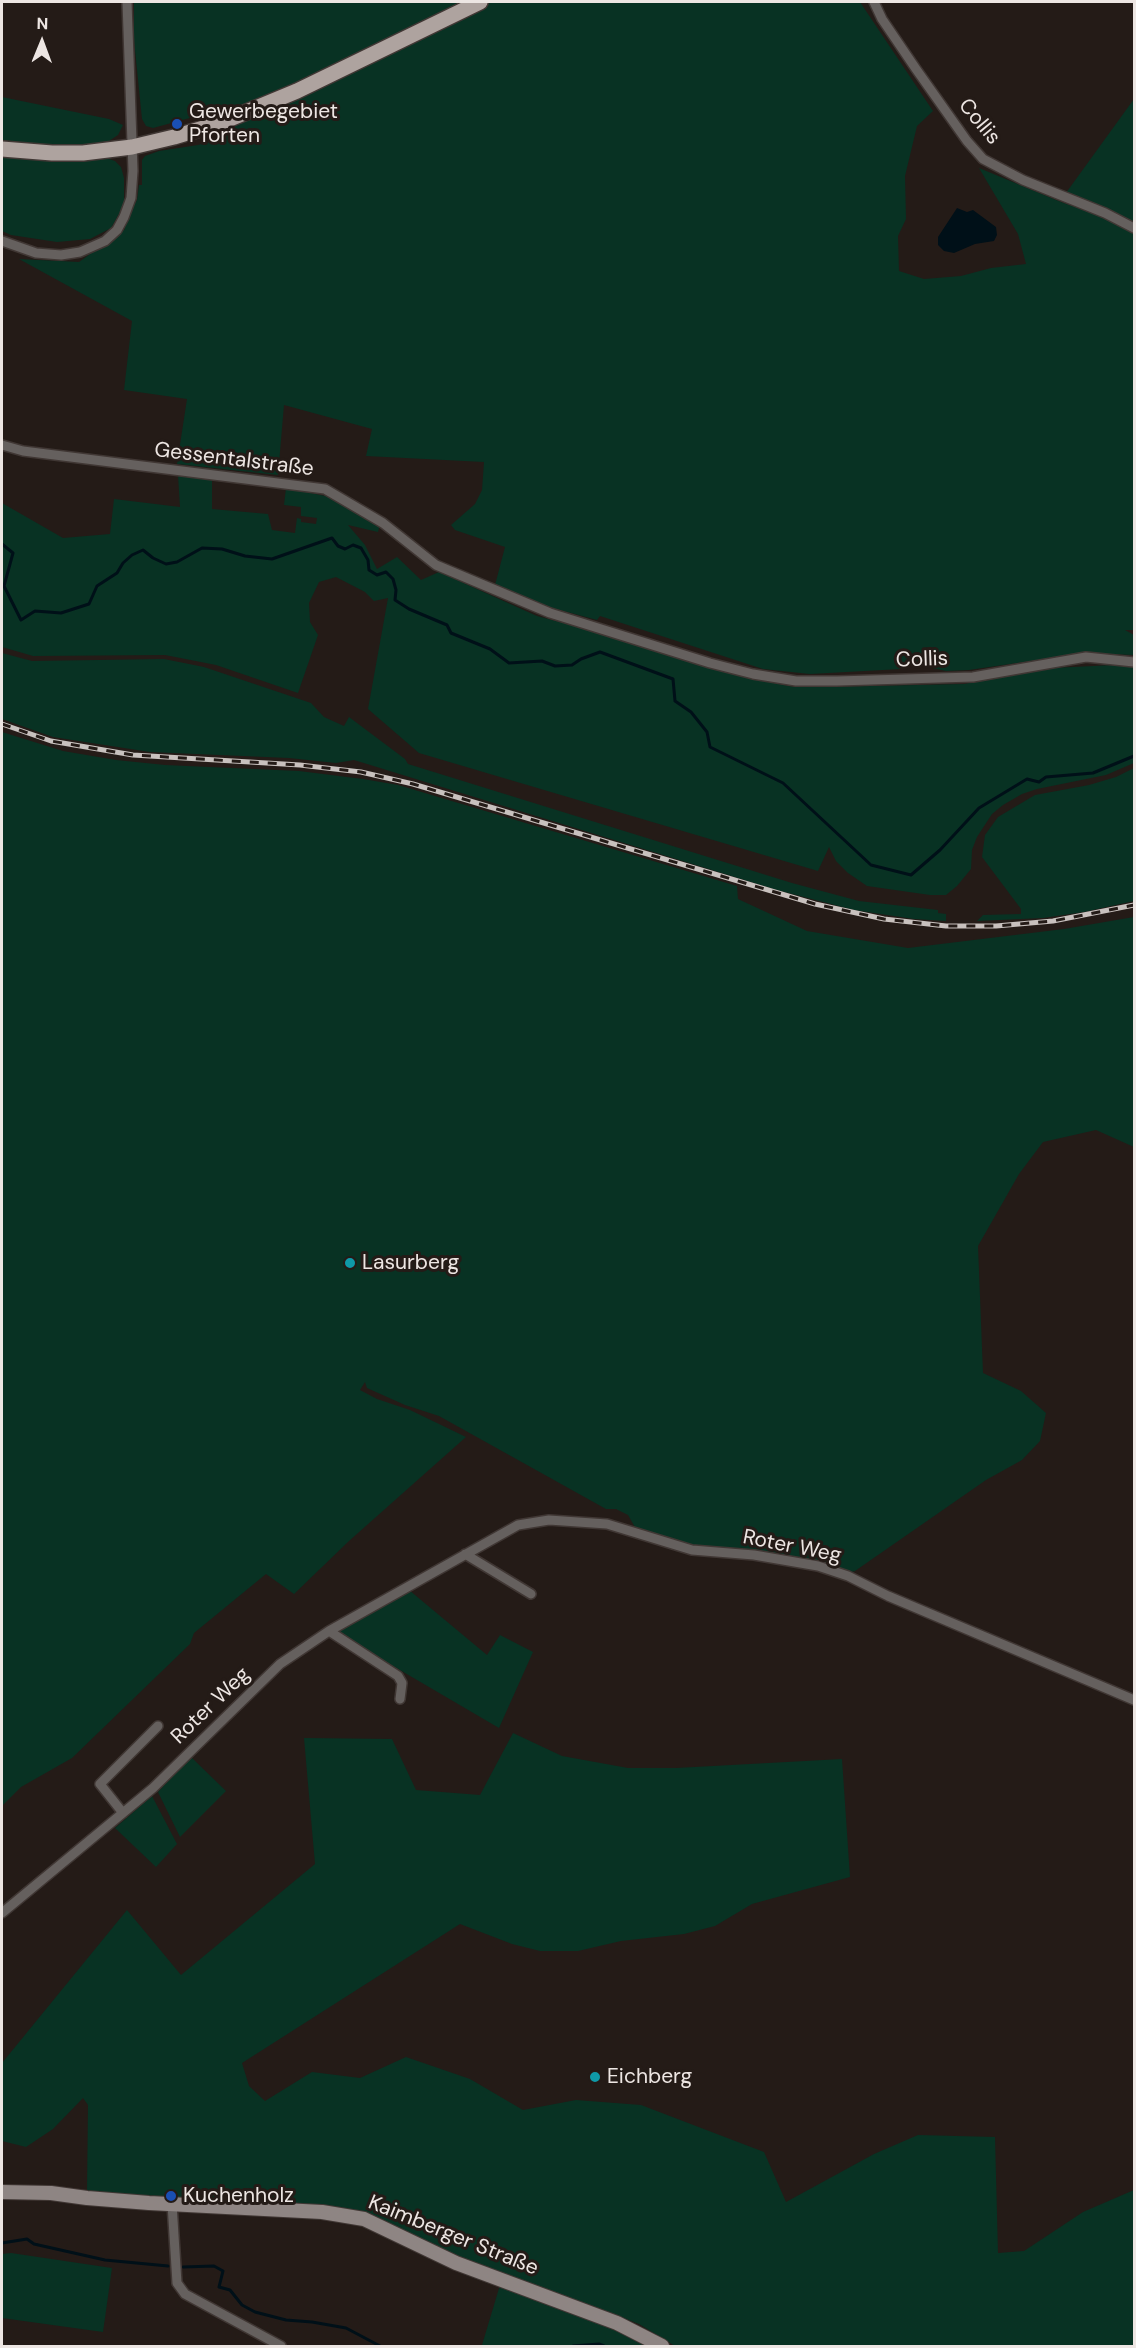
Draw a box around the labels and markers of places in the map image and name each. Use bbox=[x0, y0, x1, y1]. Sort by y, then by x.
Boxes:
place label: Gewerbegebiet Pforten bbox=[189, 99, 338, 149]
marker: Gewerbegebiet Pforten bbox=[170, 117, 184, 131]
place label: Lasurberg bbox=[362, 1250, 459, 1276]
marker: Lasurberg bbox=[343, 1256, 357, 1270]
place label: Eichberg bbox=[607, 2064, 692, 2090]
marker: Eichberg bbox=[588, 2070, 602, 2084]
place label: Kuchenholz bbox=[183, 2183, 294, 2209]
marker: Kuchenholz bbox=[164, 2189, 178, 2203]

